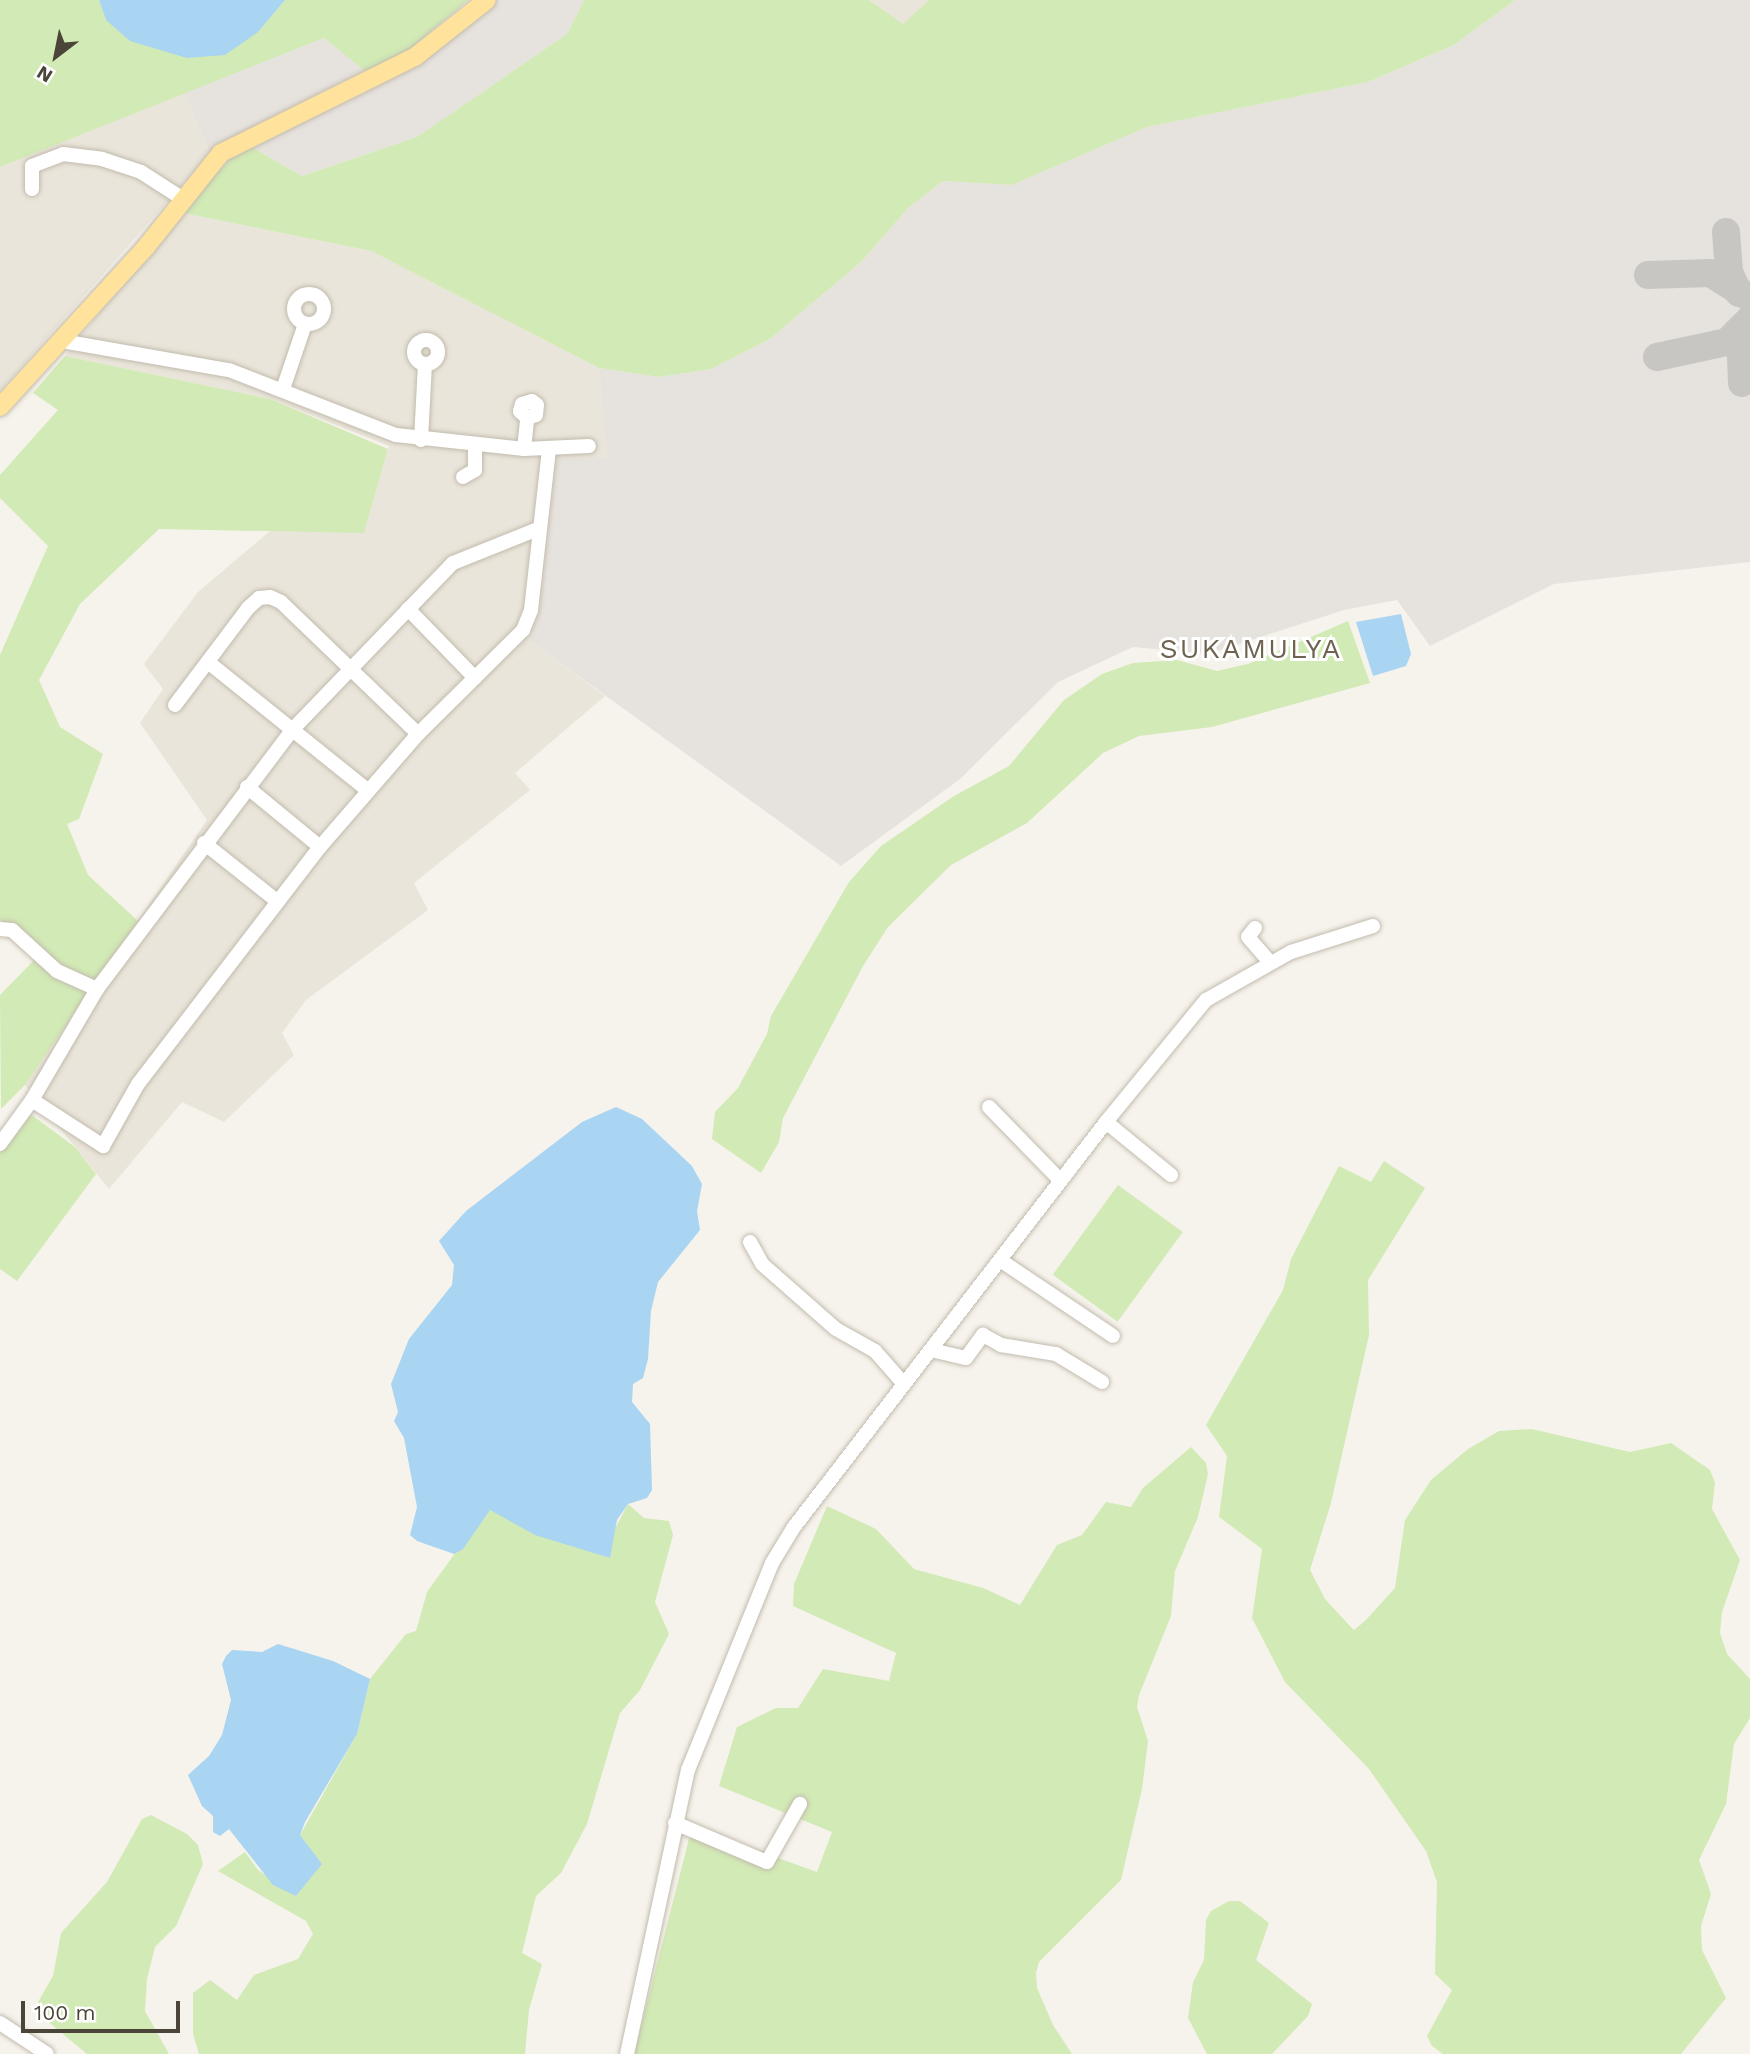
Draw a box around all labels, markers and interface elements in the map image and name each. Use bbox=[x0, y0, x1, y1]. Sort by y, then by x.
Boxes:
north arrow bbox=[21, 21, 91, 91]
text: N bbox=[33, 61, 57, 88]
district label: SUKAMULYA bbox=[1161, 632, 1341, 666]
scale bar bbox=[24, 1988, 184, 2032]
text: 100 m bbox=[34, 2000, 96, 2025]

